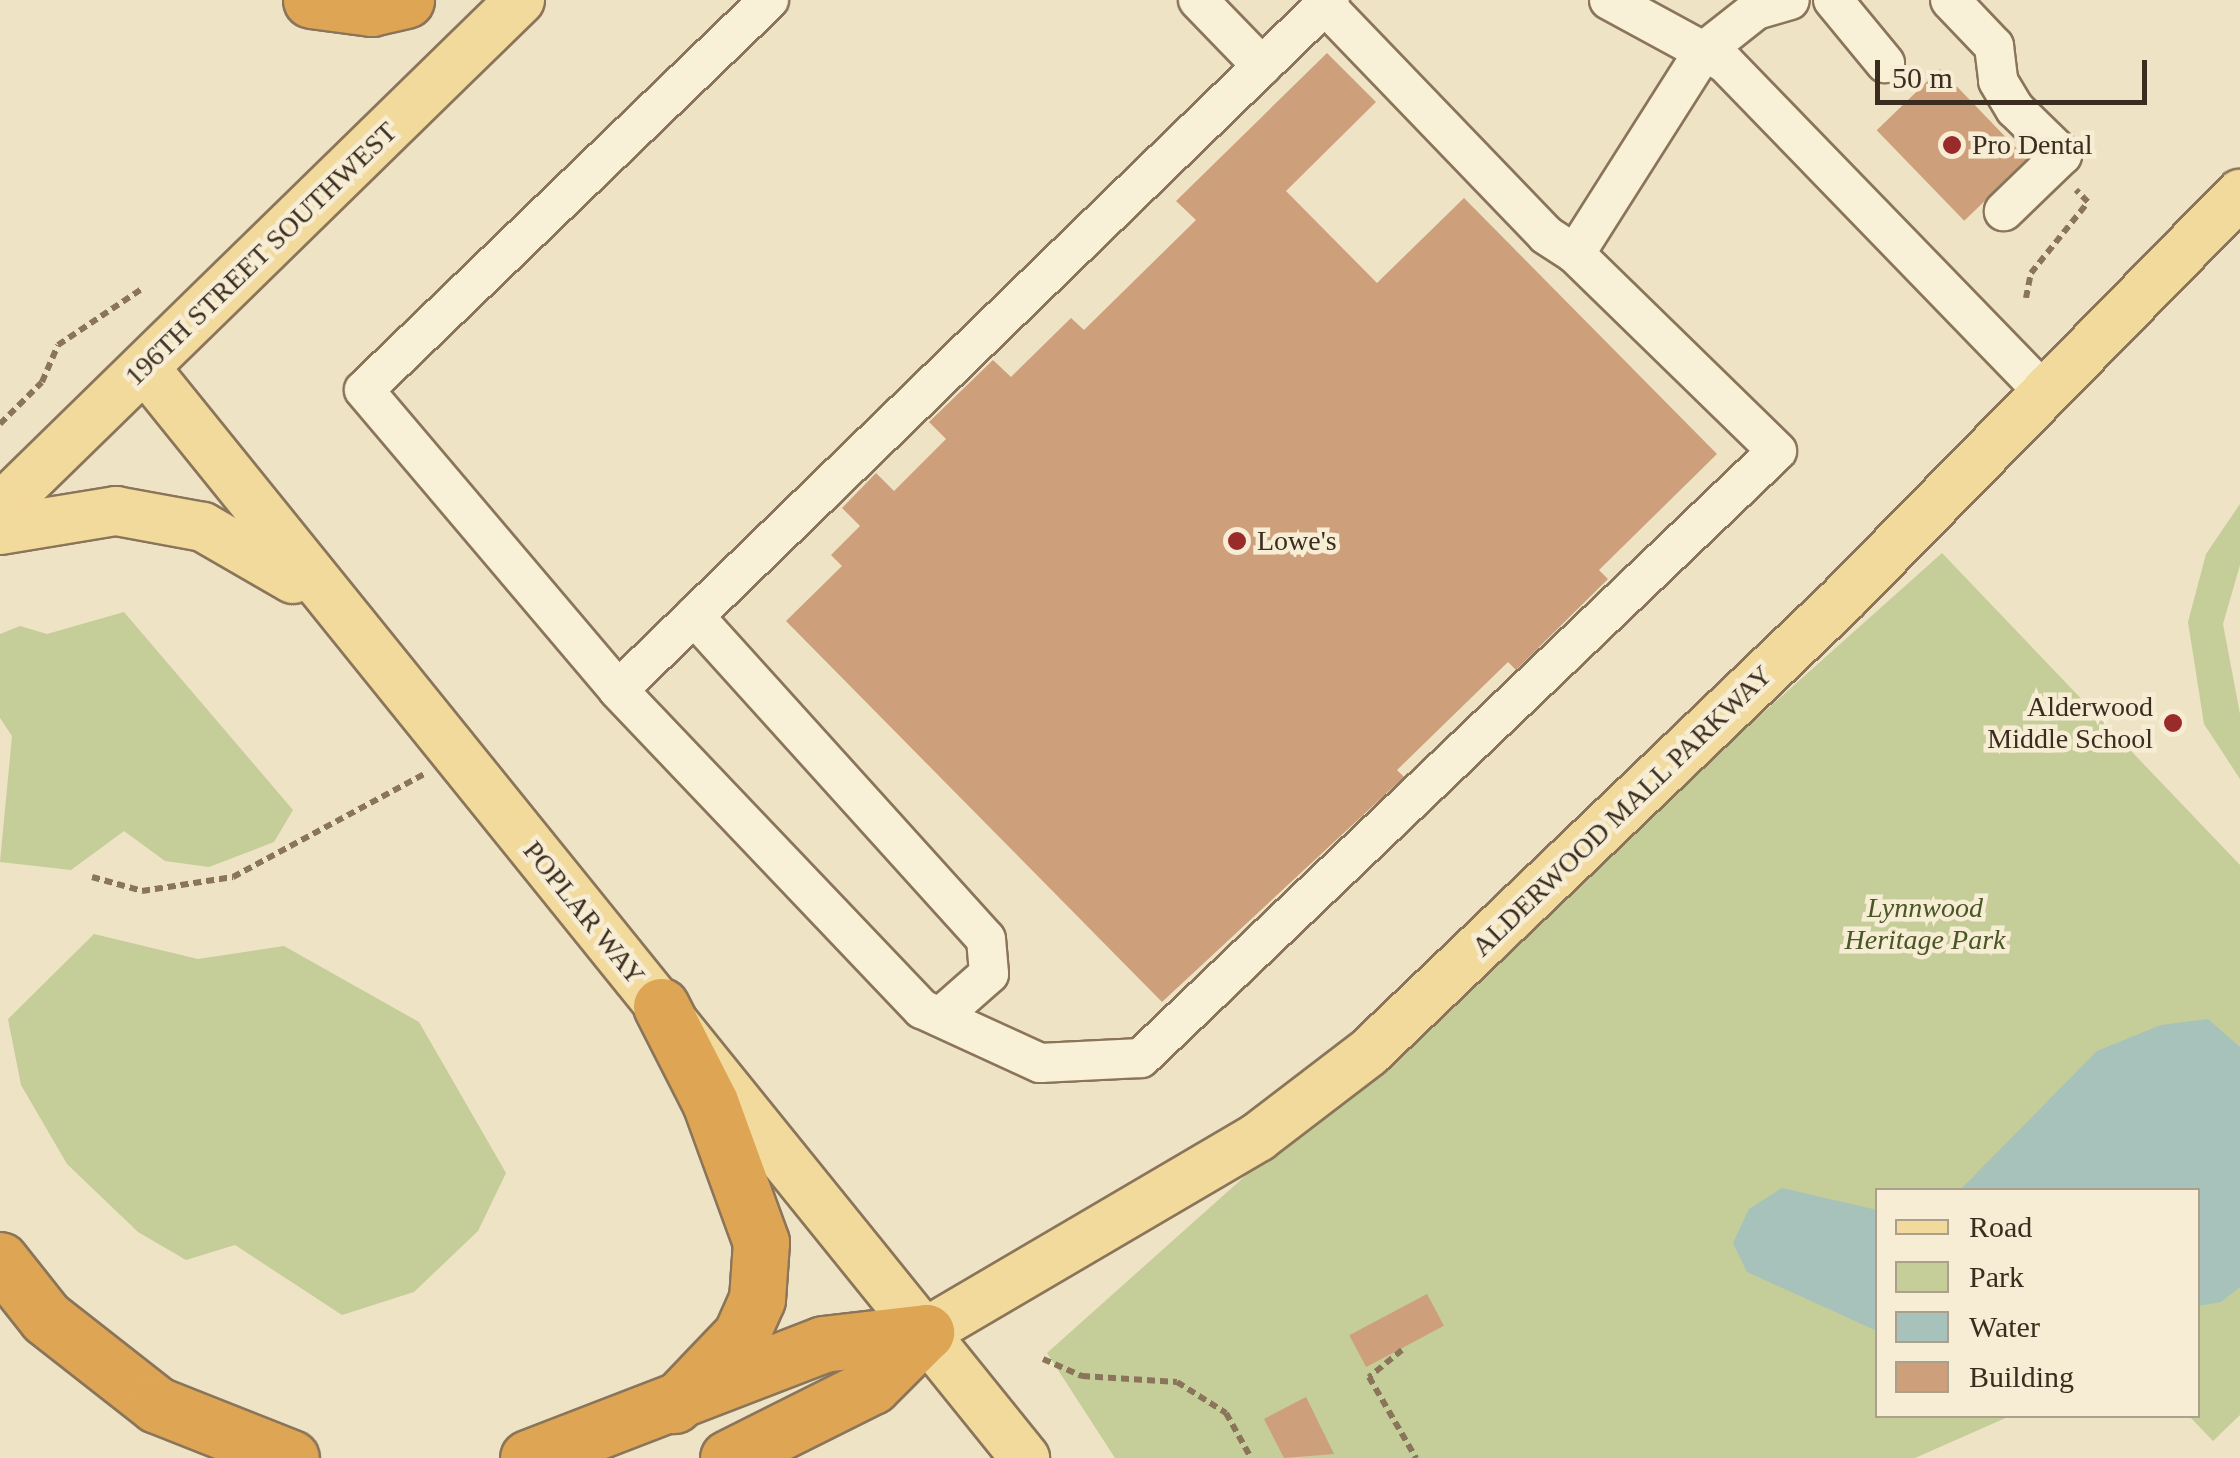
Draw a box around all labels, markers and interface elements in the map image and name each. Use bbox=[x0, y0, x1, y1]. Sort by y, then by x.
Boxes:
scale bar bbox=[1880, 40, 2152, 102]
text: 50 m bbox=[1892, 61, 1953, 94]
street label: 196TH STREET SOUTHWEST bbox=[118, 115, 404, 393]
place label: Pro Dental bbox=[1972, 128, 2093, 162]
marker: Pro Dental bbox=[1941, 134, 1963, 156]
place label: Lowe's bbox=[1257, 524, 1337, 558]
marker: Lowe's bbox=[1226, 530, 1248, 552]
street label: ALDERWOOD MALL PARKWAY bbox=[1464, 658, 1780, 964]
place label: Alderwood Middle School bbox=[1987, 690, 2153, 756]
marker: Alderwood Middle School bbox=[2162, 712, 2184, 734]
street label: POPLAR WAY bbox=[516, 834, 652, 992]
park label: Lynnwood Heritage Park bbox=[1845, 891, 2005, 957]
legend bbox=[1875, 1188, 2200, 1418]
text: Road bbox=[1969, 1210, 2032, 1243]
text: Park bbox=[1969, 1260, 2024, 1293]
text: Water bbox=[1969, 1310, 2040, 1343]
text: Building bbox=[1969, 1360, 2074, 1393]

